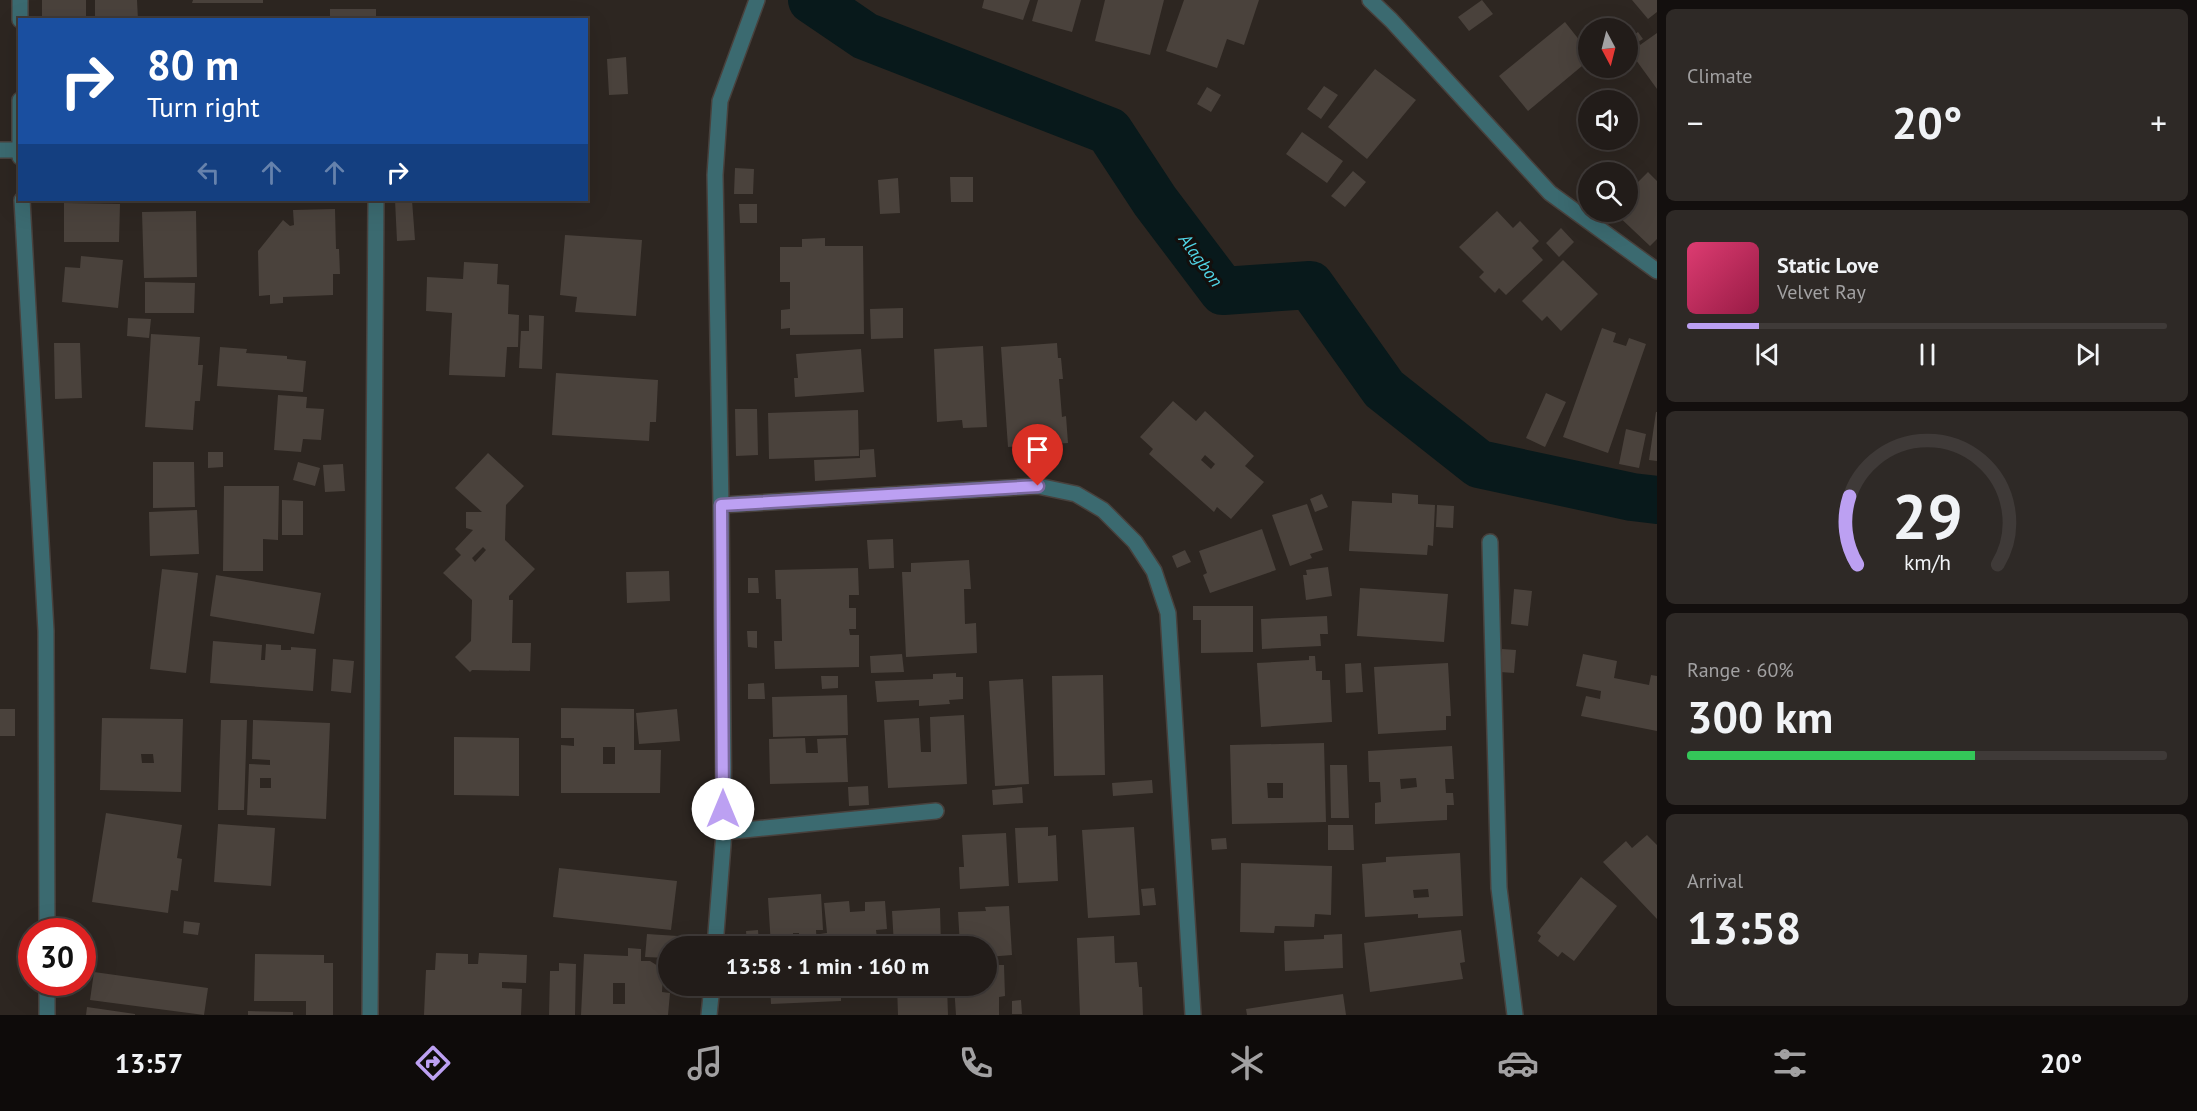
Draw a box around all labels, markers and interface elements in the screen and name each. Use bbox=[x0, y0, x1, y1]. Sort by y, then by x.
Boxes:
north arrow bbox=[1578, 18, 1638, 78]
map controls bbox=[1578, 18, 1638, 222]
text: 80 m bbox=[147, 37, 239, 92]
icon: right bbox=[48, 42, 126, 120]
text: Climate bbox=[1687, 63, 1753, 89]
text: Turn right bbox=[147, 90, 260, 124]
button: sound bbox=[1578, 90, 1638, 150]
text: 20° bbox=[1892, 93, 1962, 151]
text: − bbox=[1687, 101, 1704, 144]
text: + bbox=[2150, 101, 2167, 144]
icon: left bbox=[192, 156, 225, 189]
icon: ahead bbox=[255, 156, 288, 189]
icon: ahead bbox=[318, 156, 351, 189]
icon: right bbox=[381, 156, 414, 189]
button: search bbox=[1578, 162, 1638, 222]
water label: Alagbon bbox=[1173, 228, 1228, 291]
text: Static Love bbox=[1777, 251, 1879, 279]
text: Velvet Ray bbox=[1777, 279, 1866, 305]
icon: previous bbox=[1751, 338, 1784, 371]
icon: pause bbox=[1911, 338, 1944, 371]
icon: next bbox=[2071, 338, 2104, 371]
pin bbox=[1012, 424, 1063, 486]
icon: arrive bbox=[1021, 433, 1054, 466]
text: 29 bbox=[1892, 475, 1962, 556]
text: km/h bbox=[1903, 548, 1950, 576]
text: Range · 60% bbox=[1687, 657, 1794, 683]
text: 300 km bbox=[1687, 687, 1833, 745]
position arrow bbox=[691, 777, 755, 841]
text: Arrival bbox=[1687, 868, 1743, 894]
text: 13:58 bbox=[1687, 898, 1801, 956]
speed limit sign: 30 bbox=[18, 918, 96, 996]
text: 13:58 · 1 min · 160 m bbox=[726, 952, 929, 980]
icon: directions bbox=[412, 1042, 454, 1084]
icon: music bbox=[684, 1042, 726, 1084]
icon: phone bbox=[955, 1042, 997, 1084]
icon: climate bbox=[1226, 1042, 1268, 1084]
icon: car bbox=[1497, 1042, 1539, 1084]
icon: filters bbox=[1769, 1042, 1811, 1084]
text: 13:57 bbox=[115, 1046, 183, 1080]
text: 20° bbox=[2040, 1046, 2082, 1080]

